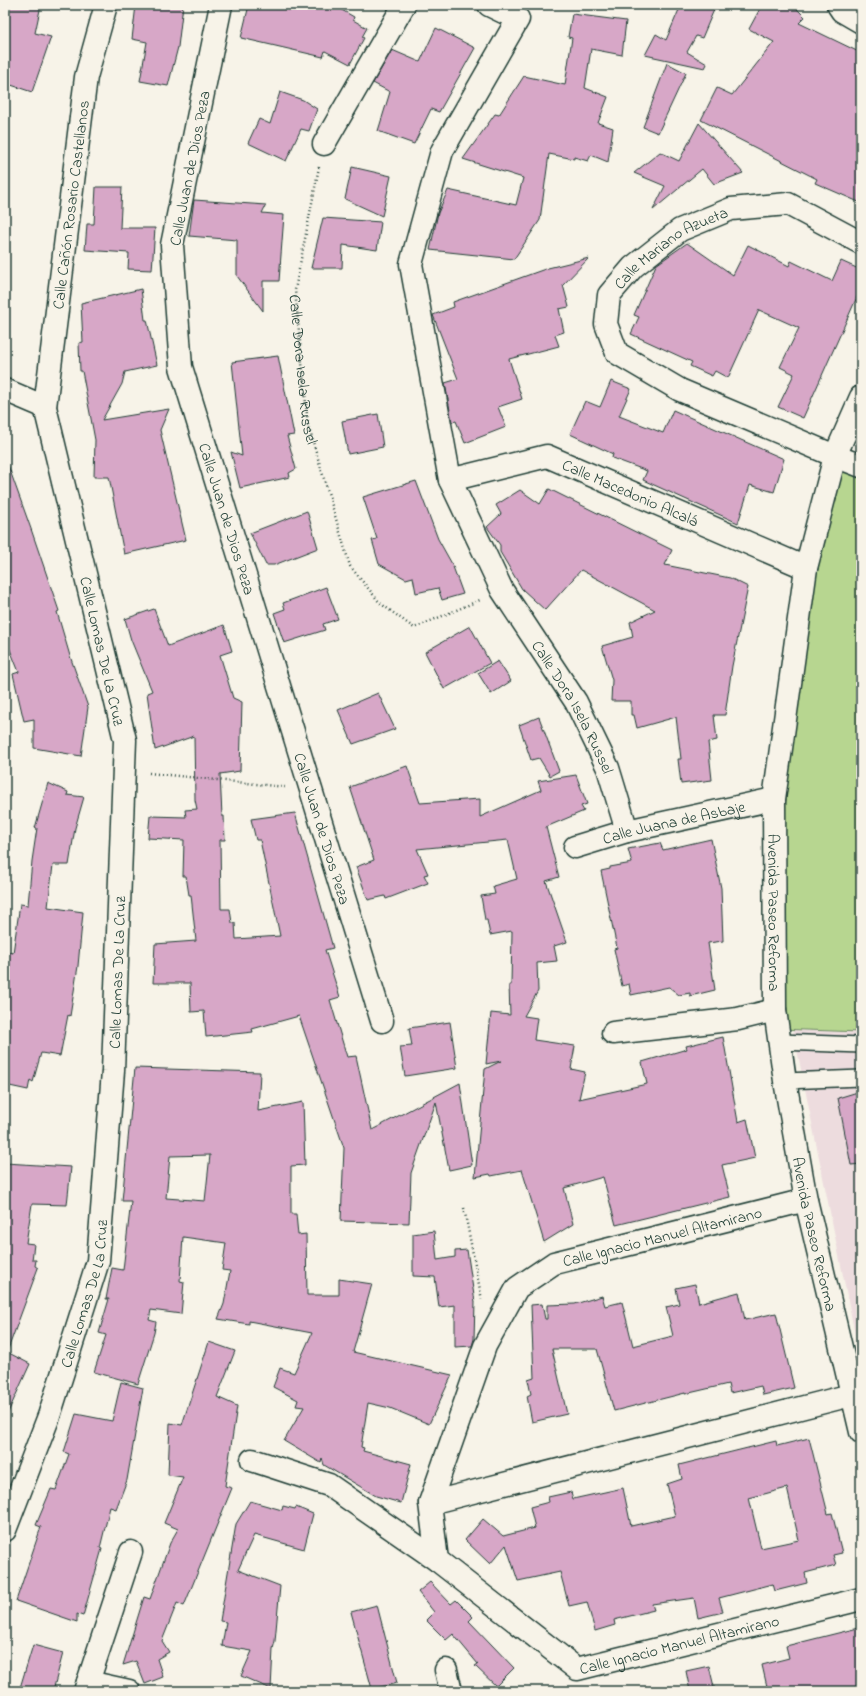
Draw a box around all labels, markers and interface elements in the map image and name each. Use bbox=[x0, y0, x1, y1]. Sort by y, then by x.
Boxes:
street label: Calle Juan de Dios Peza bbox=[164, 89, 218, 248]
street label: Calle Cañón Rosario Castellanos bbox=[47, 99, 97, 311]
street label: Calle Mariano Azueta bbox=[609, 201, 732, 296]
street label: Calle Dora Isela Russel bbox=[281, 294, 323, 448]
street label: Calle Juan de Dios Peza bbox=[191, 440, 260, 598]
street label: Calle Macedonio Alcalá bbox=[558, 454, 702, 534]
street label: Calle Lomas De La Cruz bbox=[72, 574, 130, 729]
street label: Calle Dora Isela Russel bbox=[524, 636, 619, 777]
street label: Calle Juan de Dios Peza bbox=[286, 750, 356, 908]
street label: Calle Juana de Asbaje bbox=[600, 795, 749, 852]
street label: Avenida Paseo Reforma bbox=[760, 834, 785, 991]
street label: Calle Lomas De La Cruz bbox=[104, 896, 133, 1049]
street label: Avenida Paseo Reforma bbox=[785, 1155, 842, 1314]
street label: Calle Ignacio Manuel Altamirano bbox=[560, 1202, 765, 1274]
street label: Calle Lomas De La Cruz bbox=[55, 1219, 115, 1371]
street label: Calle Ignacio Manuel Altamirano bbox=[577, 1610, 782, 1682]

